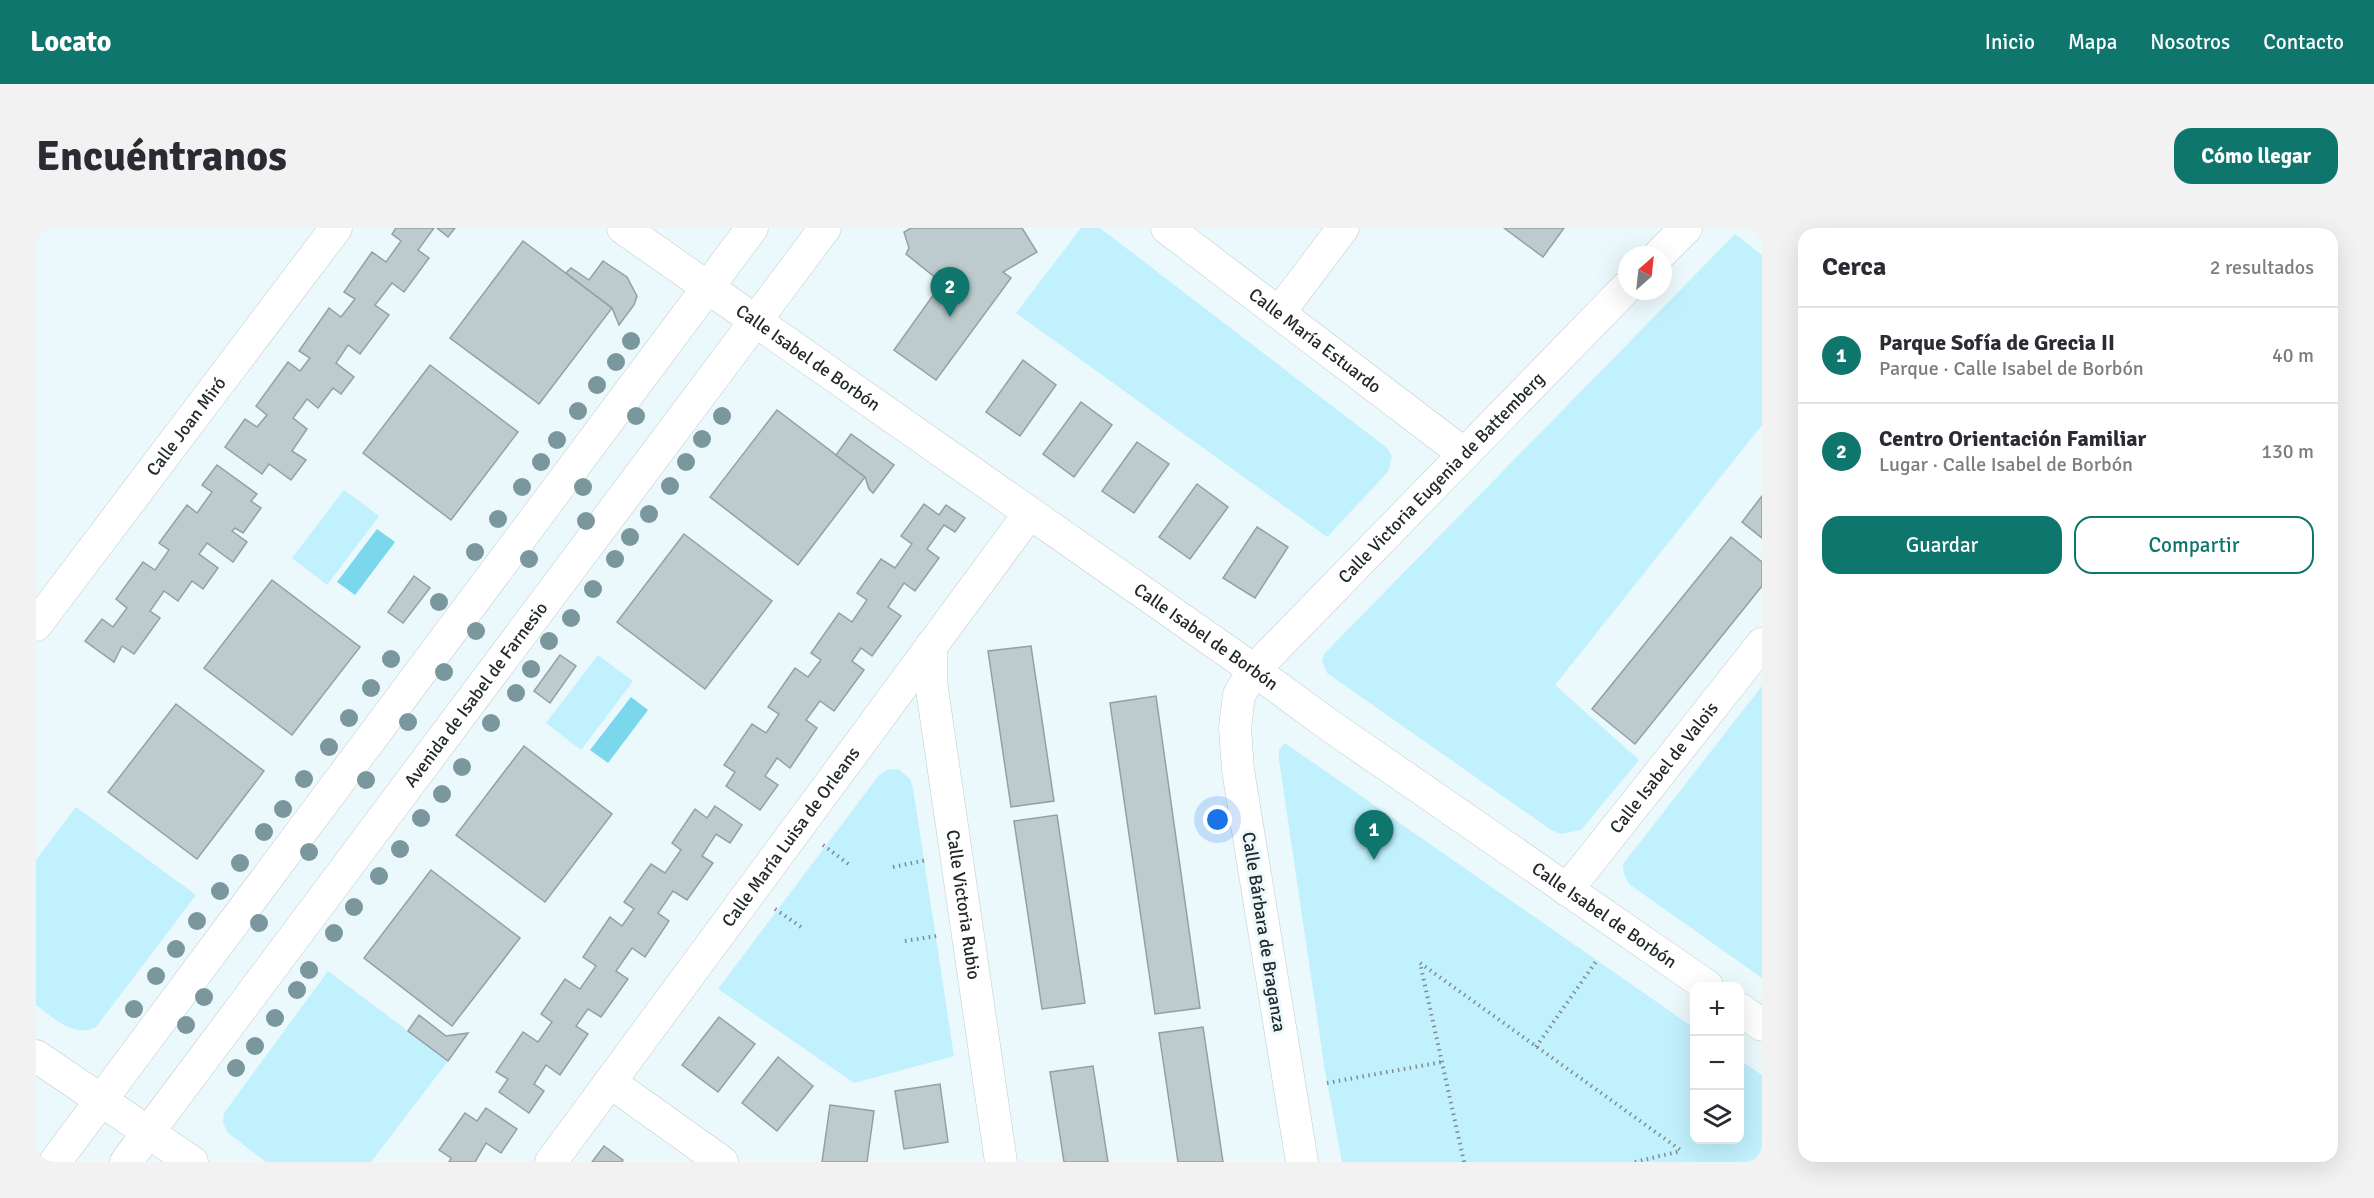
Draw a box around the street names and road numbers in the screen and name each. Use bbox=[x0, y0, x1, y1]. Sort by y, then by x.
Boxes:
street label: Calle María Estuardo bbox=[1245, 283, 1386, 398]
street label: Calle Isabel de Borbón bbox=[732, 300, 885, 416]
street label: Calle Victoria Eugenia de Battemberg bbox=[1333, 368, 1549, 588]
street label: Calle Joan Miró bbox=[142, 372, 231, 480]
street label: Calle Isabel de Borbón bbox=[1130, 578, 1282, 695]
street label: Avenida de Isabel de Farnesio bbox=[399, 597, 552, 791]
street label: Calle Isabel de Valois bbox=[1605, 697, 1723, 838]
street label: Calle María Luisa de Orleans bbox=[717, 742, 865, 931]
street label: Calle Victoria Rubio bbox=[942, 828, 985, 981]
street label: Calle Bárbara de Braganza bbox=[1237, 830, 1291, 1034]
street label: Calle Isabel de Borbón bbox=[1528, 857, 1681, 973]

